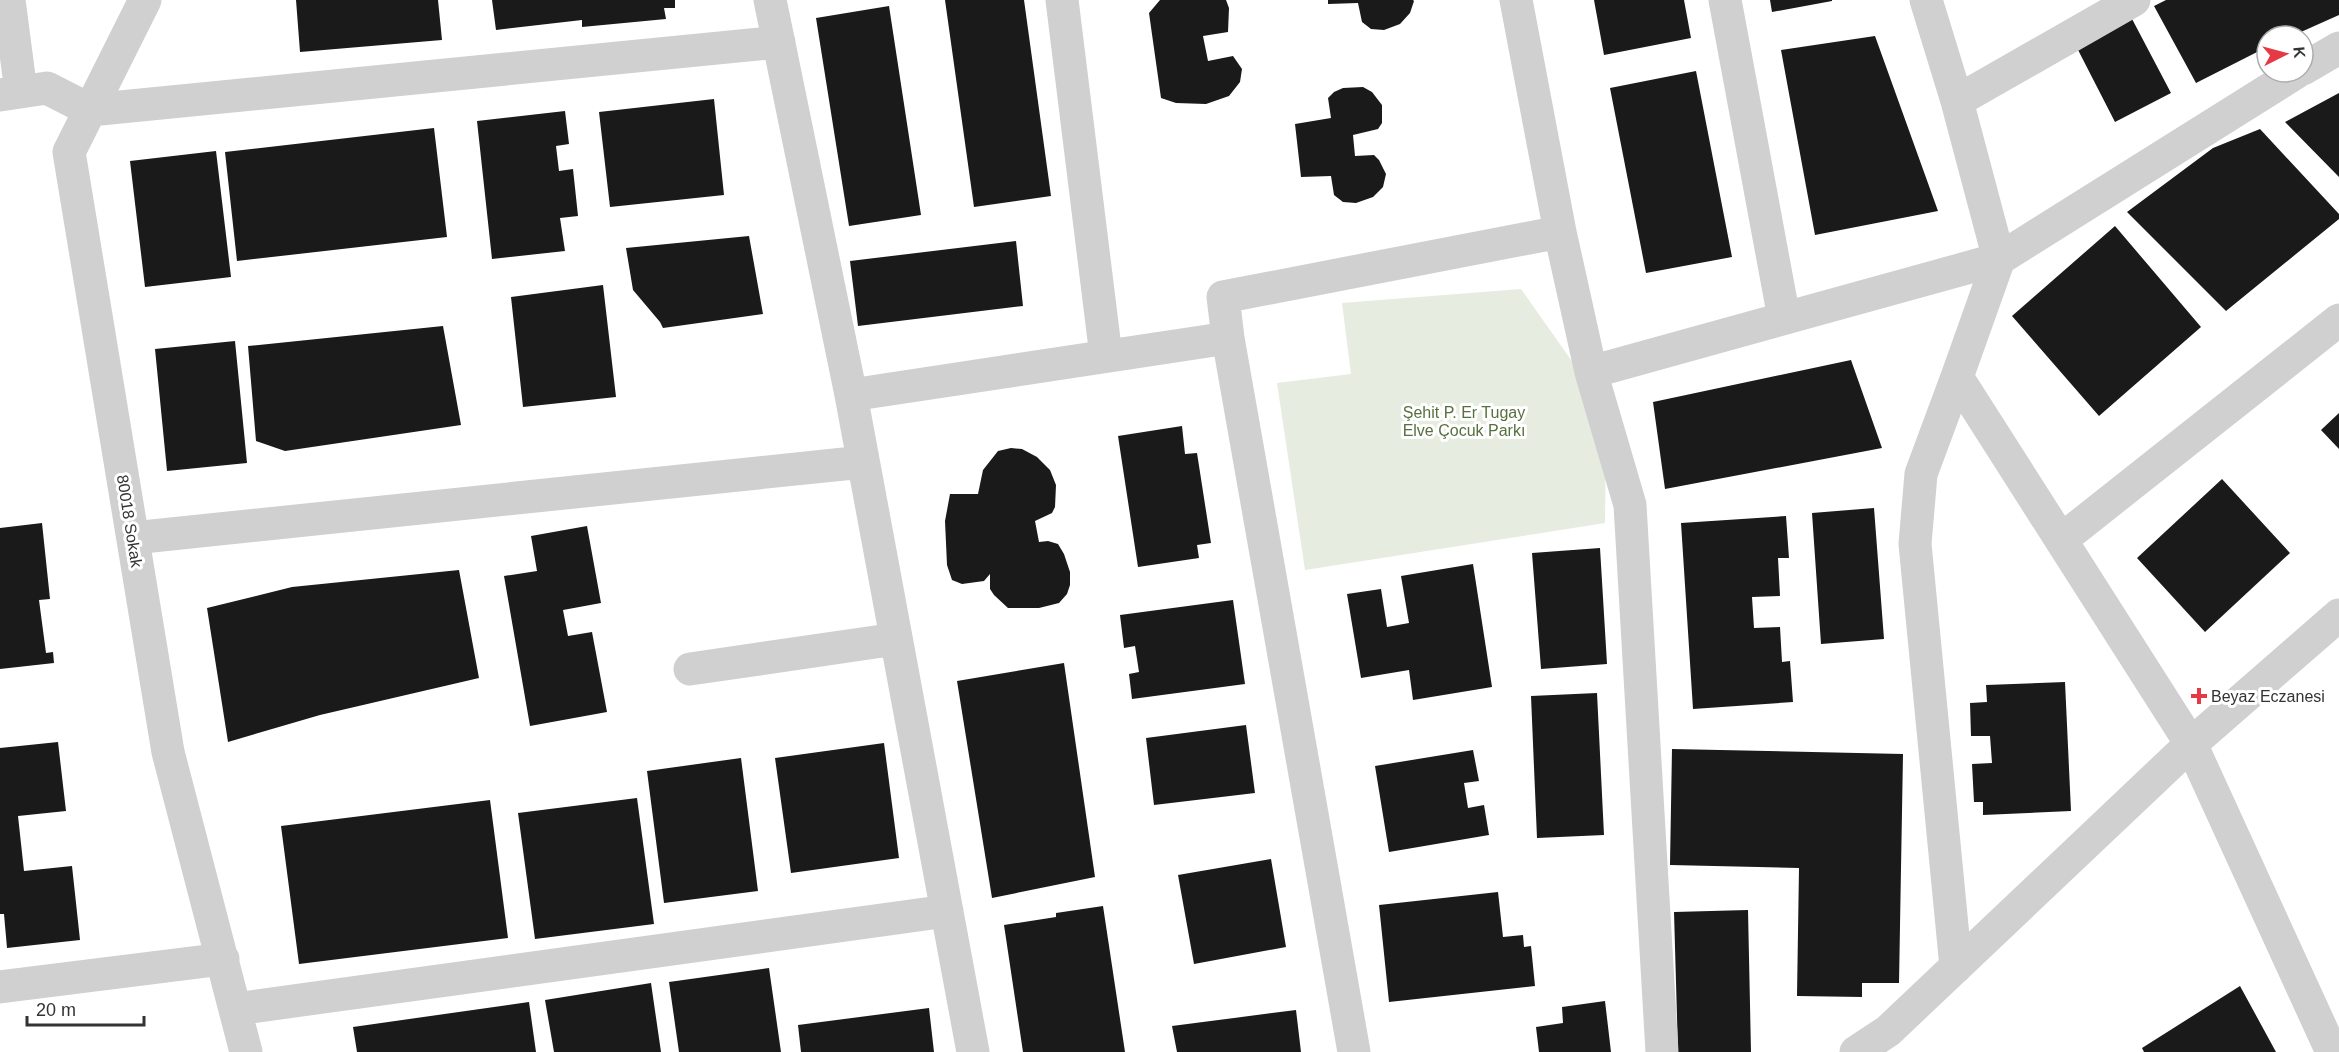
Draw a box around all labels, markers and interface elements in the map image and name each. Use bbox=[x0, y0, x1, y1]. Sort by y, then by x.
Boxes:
north arrow bbox=[2255, 24, 2315, 84]
text: K bbox=[2290, 46, 2309, 60]
park label: Şehit P. Er Tugay Elve Çocuk Parkı bbox=[1403, 404, 1525, 439]
street label: 80018 Sokak bbox=[114, 474, 145, 570]
place label: Beyaz Eczanesi bbox=[2211, 688, 2325, 705]
marker: Beyaz Eczanesi bbox=[2192, 689, 2206, 703]
scale bar bbox=[27, 989, 144, 1027]
text: 20 m bbox=[36, 1000, 76, 1020]

